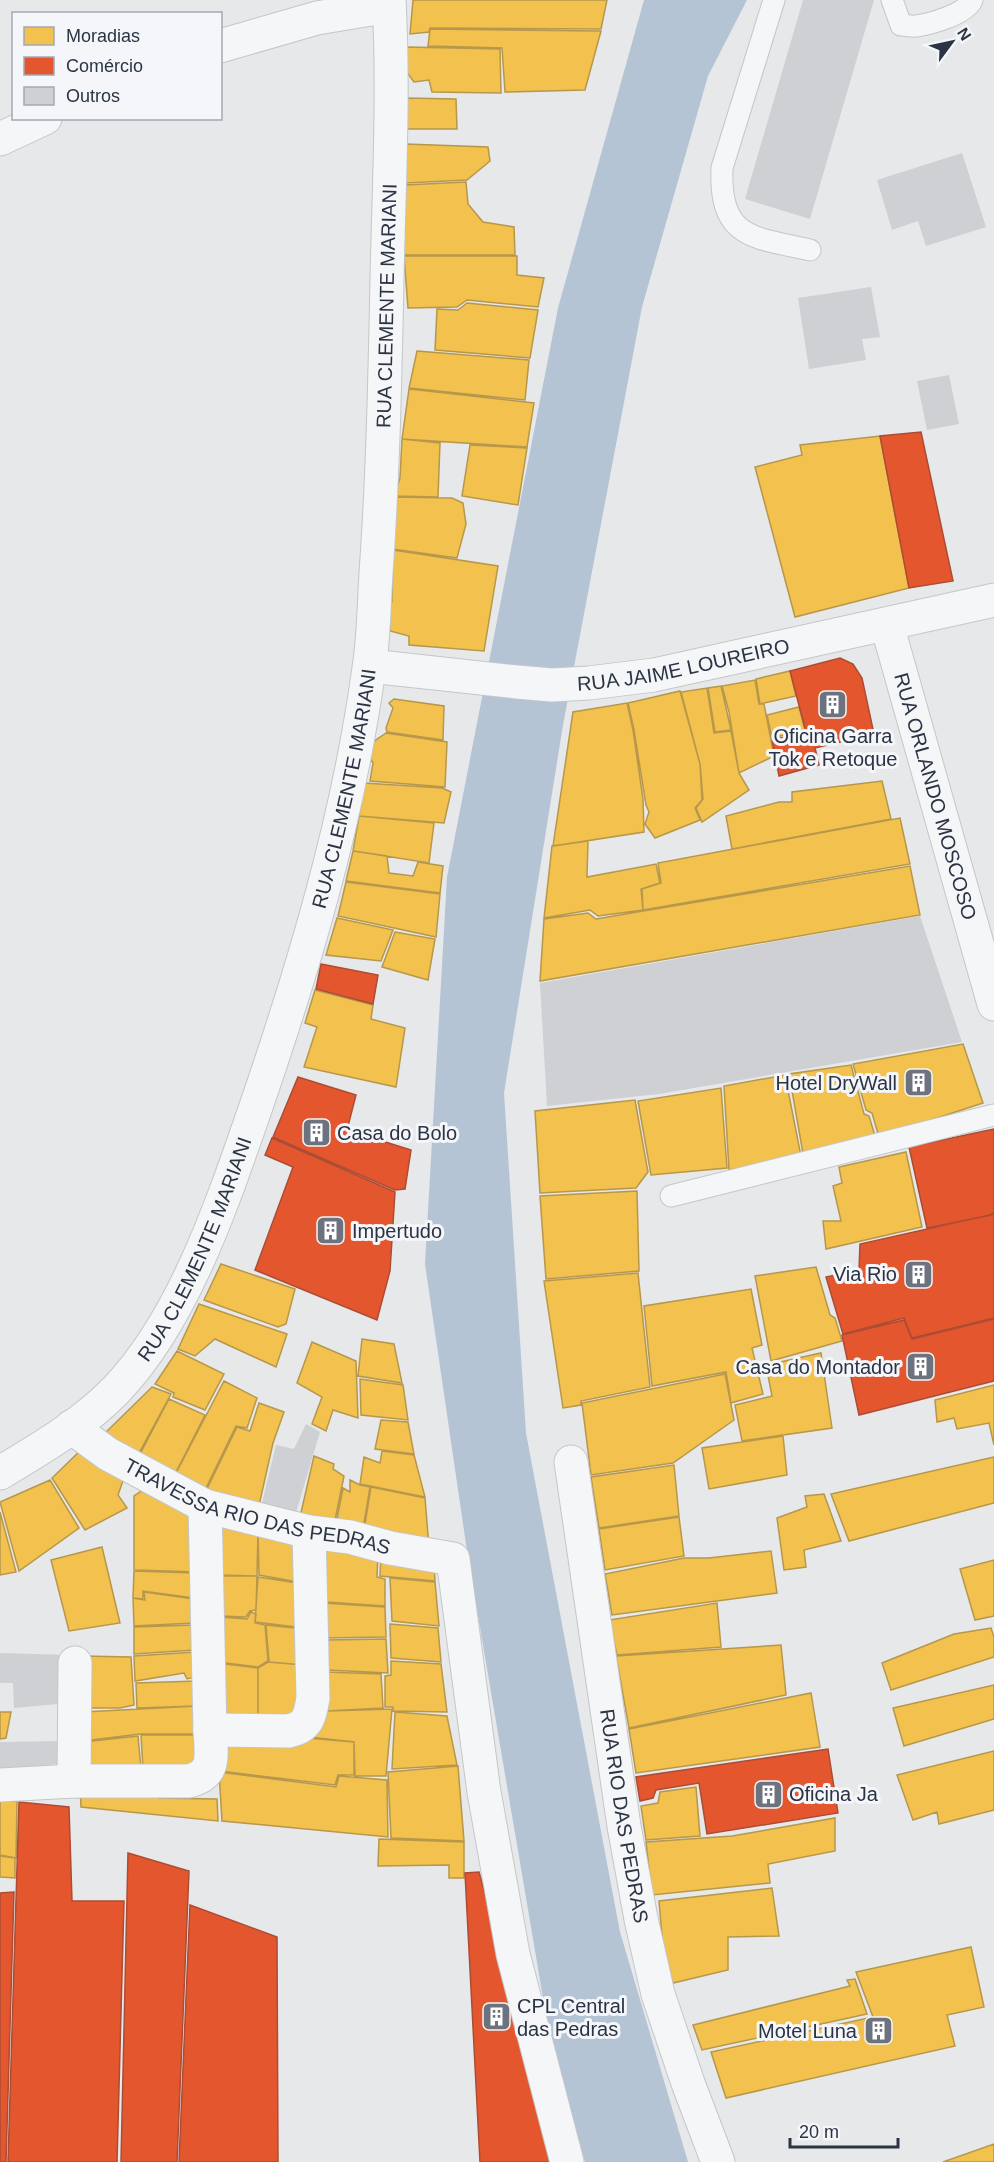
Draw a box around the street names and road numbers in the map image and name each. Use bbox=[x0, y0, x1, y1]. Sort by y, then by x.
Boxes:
street label: RUA CLEMENTE MARIANI bbox=[372, 183, 401, 428]
street label: RUA JAIME LOUREIRO bbox=[577, 634, 791, 695]
street label: RUA CLEMENTE MARIANI bbox=[308, 667, 380, 911]
street label: RUA ORLANDO MOSCOSO bbox=[890, 670, 981, 922]
street label: RUA CLEMENTE MARIANI bbox=[133, 1134, 256, 1365]
street label: TRAVESSA RIO DAS PEDRAS bbox=[121, 1454, 393, 1559]
street label: RUA RIO DAS PEDRAS bbox=[596, 1707, 653, 1925]

